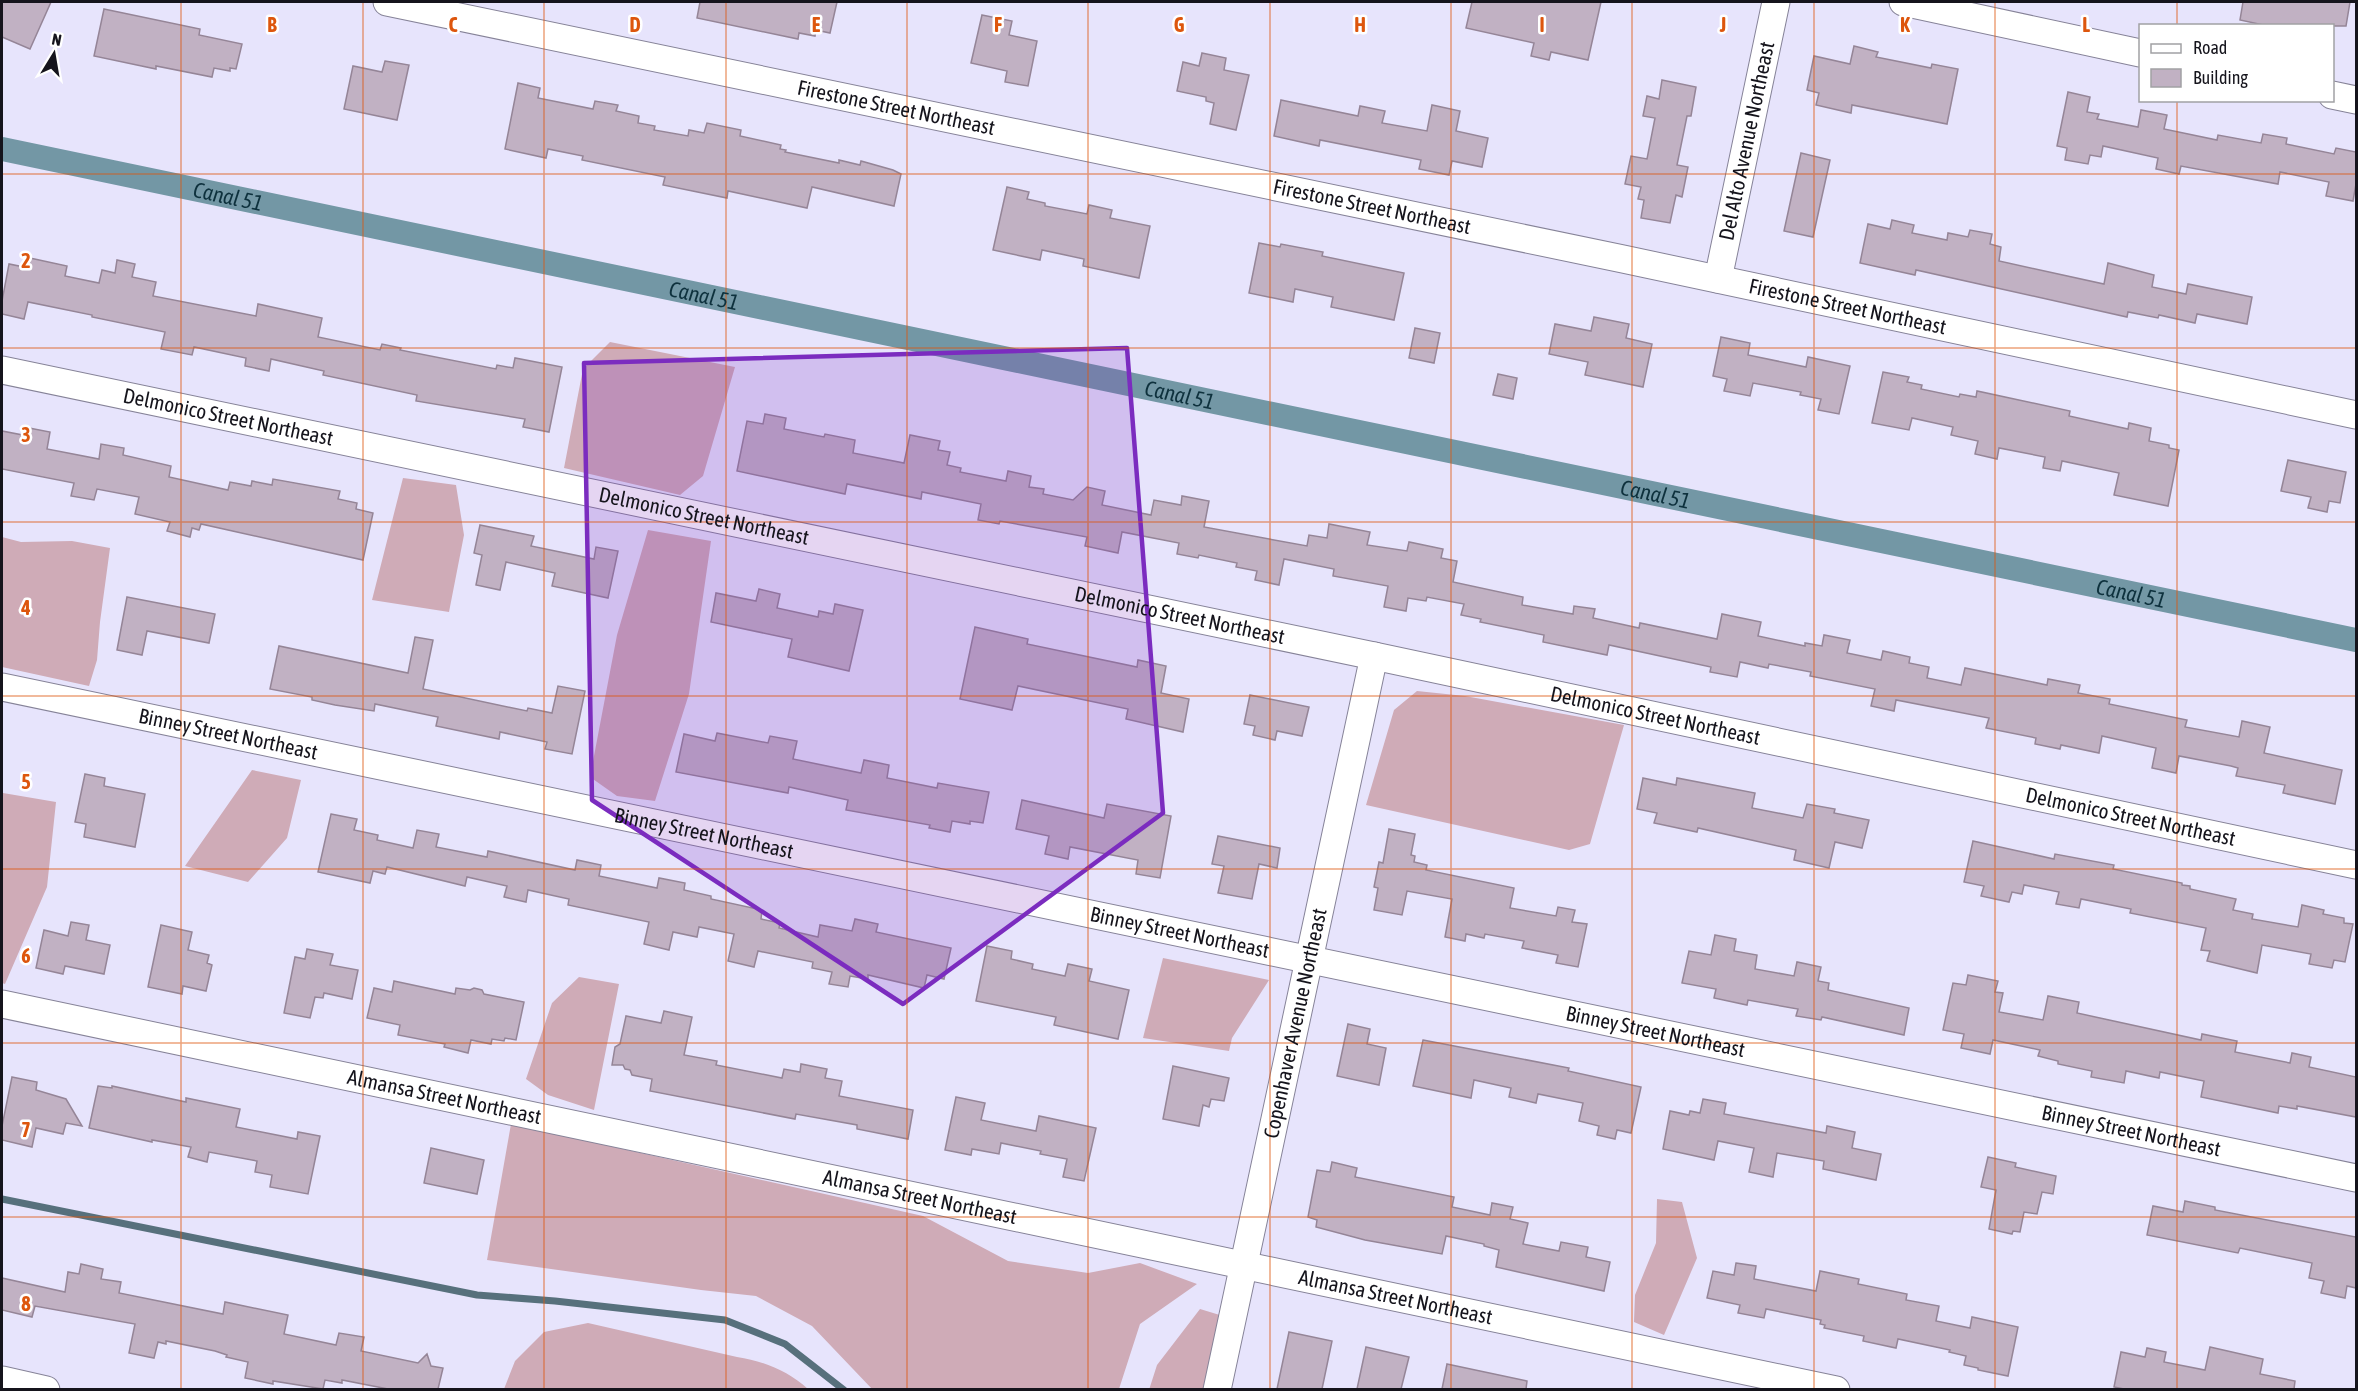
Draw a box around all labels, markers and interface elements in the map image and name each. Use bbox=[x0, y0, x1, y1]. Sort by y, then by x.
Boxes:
text: B bbox=[267, 13, 277, 36]
text: C bbox=[449, 13, 458, 36]
text: D bbox=[629, 13, 641, 36]
text: E bbox=[812, 13, 821, 36]
text: F bbox=[994, 13, 1002, 36]
text: G bbox=[1174, 13, 1185, 36]
text: H bbox=[1354, 13, 1366, 36]
text: I bbox=[1539, 13, 1545, 36]
text: J bbox=[1719, 13, 1726, 36]
text: K bbox=[1900, 13, 1910, 36]
text: L bbox=[2082, 13, 2090, 36]
north arrow bbox=[24, 24, 84, 84]
legend bbox=[2139, 24, 2334, 102]
text: N bbox=[51, 30, 63, 49]
text: Road bbox=[2193, 37, 2227, 58]
street label: Del Alto Avenue Northeast bbox=[1713, 39, 1778, 242]
text: Building bbox=[2193, 67, 2248, 88]
street label: Firestone Street Northeast bbox=[795, 75, 997, 139]
street label: Firestone Street Northeast bbox=[1271, 174, 1473, 238]
water label: Canal 51 bbox=[191, 176, 265, 216]
text: 2 bbox=[21, 249, 31, 272]
street label: Firestone Street Northeast bbox=[1747, 273, 1949, 338]
water label: Canal 51 bbox=[667, 275, 741, 315]
water label: Canal 51 bbox=[1142, 375, 1217, 415]
street label: Delmonico Street Northeast bbox=[121, 383, 335, 450]
text: 3 bbox=[21, 423, 31, 446]
water label: Canal 51 bbox=[1618, 474, 1693, 514]
street label: Delmonico Street Northeast bbox=[597, 482, 811, 549]
water label: Canal 51 bbox=[2094, 573, 2168, 613]
street label: Delmonico Street Northeast bbox=[1073, 581, 1287, 648]
text: 4 bbox=[20, 596, 31, 619]
street label: Delmonico Street Northeast bbox=[1548, 681, 1762, 749]
street label: Binney Street Northeast bbox=[137, 703, 320, 764]
text: 5 bbox=[21, 770, 31, 793]
street label: Delmonico Street Northeast bbox=[2024, 782, 2238, 850]
street label: Binney Street Northeast bbox=[612, 802, 796, 863]
street label: Binney Street Northeast bbox=[1088, 901, 1272, 962]
street label: Copenhaver Avenue Northeast bbox=[1258, 906, 1331, 1140]
text: 6 bbox=[21, 944, 31, 967]
street label: Binney Street Northeast bbox=[1564, 1001, 1747, 1061]
street label: Almansa Street Northeast bbox=[345, 1064, 544, 1128]
street label: Binney Street Northeast bbox=[2040, 1100, 2223, 1160]
text: 7 bbox=[21, 1118, 31, 1141]
street label: Almansa Street Northeast bbox=[821, 1164, 1019, 1228]
street label: Almansa Street Northeast bbox=[1297, 1264, 1495, 1328]
text: 8 bbox=[21, 1292, 31, 1315]

